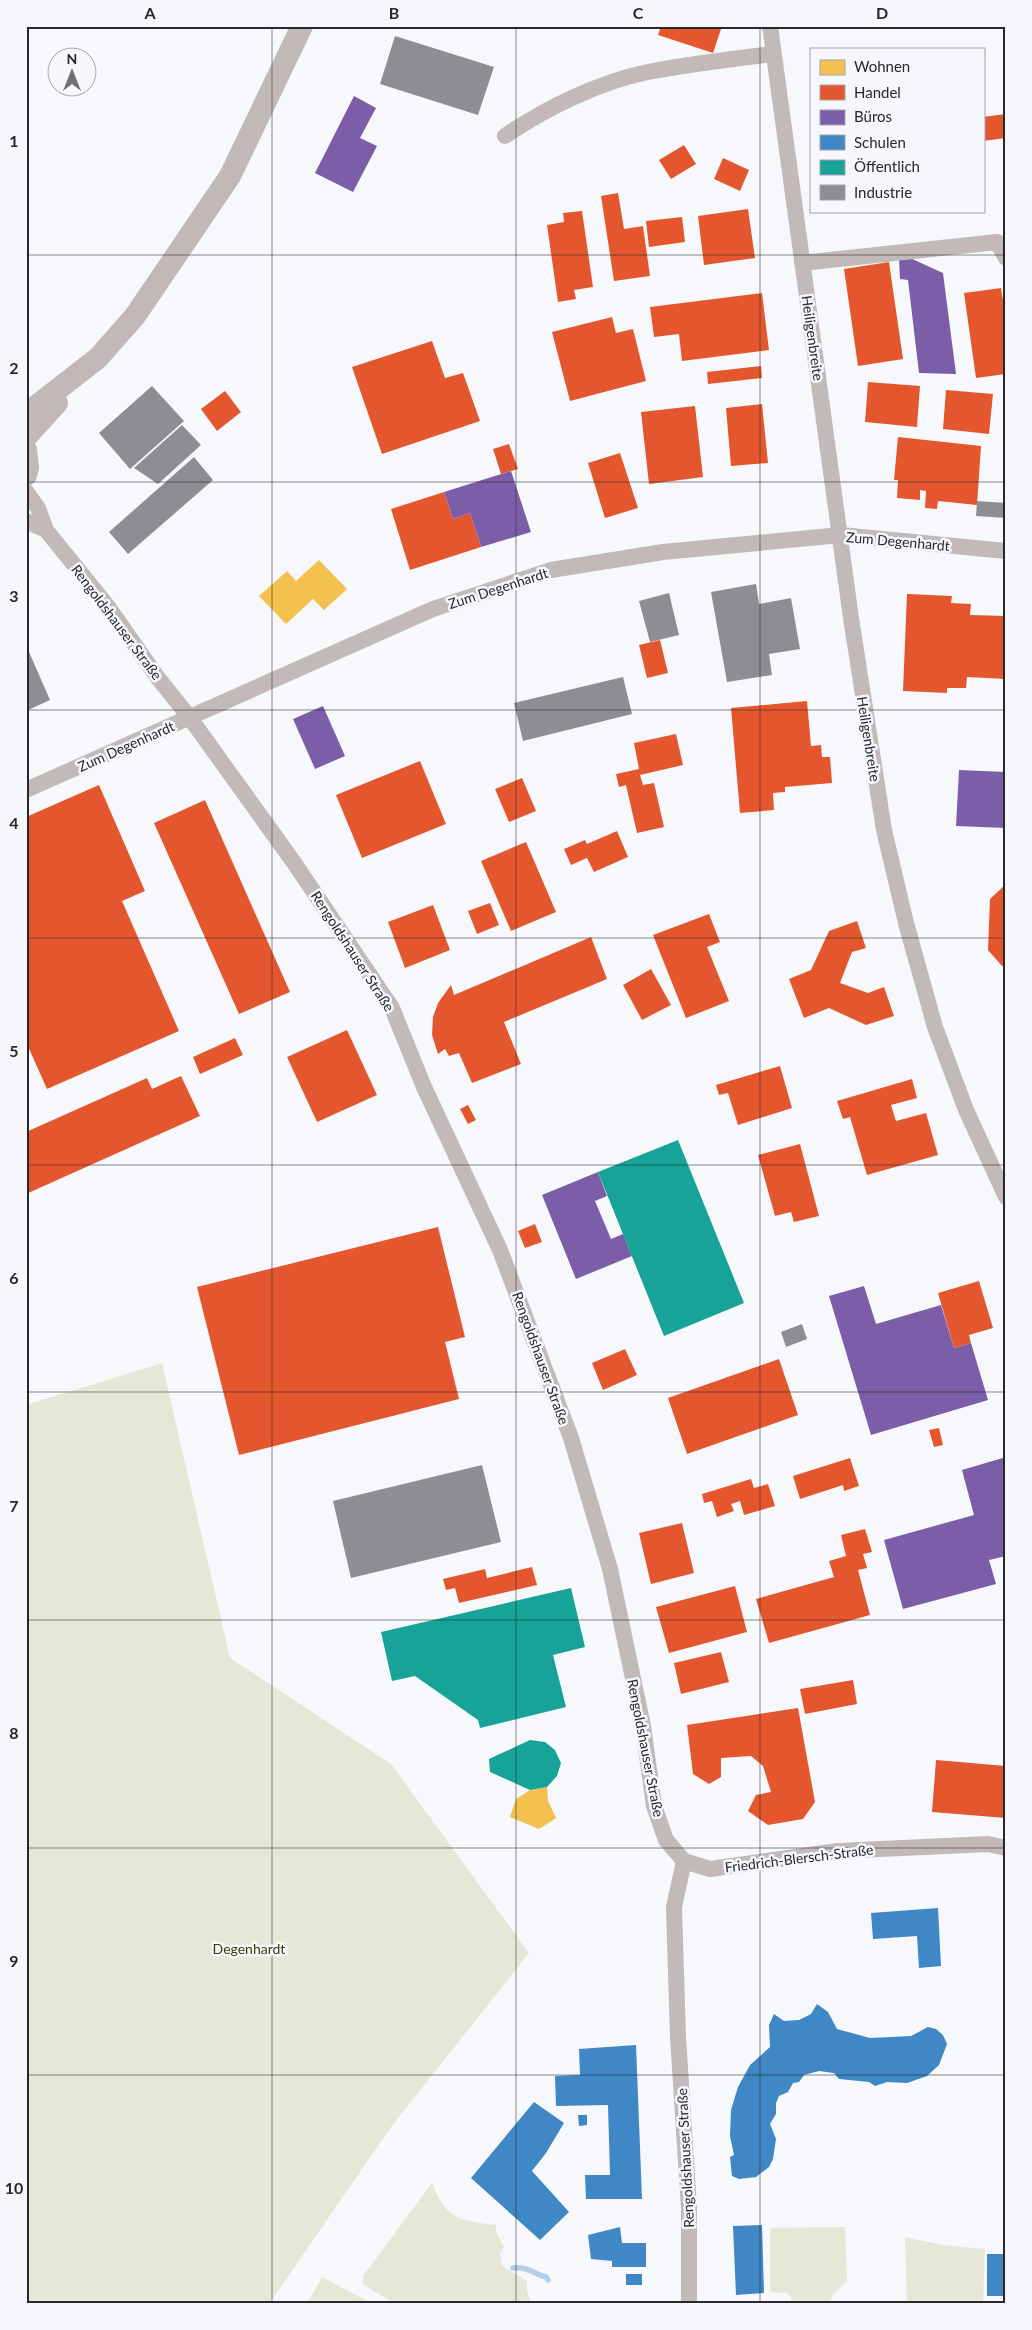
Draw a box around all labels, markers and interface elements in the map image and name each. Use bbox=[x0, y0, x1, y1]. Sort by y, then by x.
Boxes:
text: A bbox=[143, 3, 156, 22]
text: B bbox=[389, 3, 399, 22]
text: C bbox=[633, 3, 644, 22]
text: D bbox=[876, 3, 888, 22]
north arrow bbox=[48, 48, 98, 98]
legend bbox=[810, 48, 984, 212]
text: N bbox=[67, 50, 77, 67]
text: Wohnen bbox=[854, 57, 910, 75]
text: Handel bbox=[854, 83, 901, 101]
text: Büros bbox=[854, 107, 892, 125]
text: 1 bbox=[9, 131, 19, 150]
text: Schulen bbox=[854, 133, 906, 151]
text: Öffentlich bbox=[854, 157, 920, 175]
text: Industrie bbox=[854, 183, 912, 201]
street label: Heiligenbreite bbox=[799, 294, 827, 382]
text: 2 bbox=[9, 358, 19, 377]
street label: Zum Degenhardt bbox=[846, 528, 950, 554]
street label: Rengoldshauser Straße bbox=[68, 561, 166, 683]
street label: Zum Degenhardt bbox=[446, 564, 550, 612]
text: 3 bbox=[9, 586, 19, 605]
street label: Heiligenbreite bbox=[854, 695, 884, 783]
street label: Zum Degenhardt bbox=[75, 717, 177, 775]
text: 4 bbox=[9, 813, 19, 832]
street label: Rengoldshauser Straße bbox=[308, 888, 398, 1014]
text: 5 bbox=[9, 1041, 19, 1060]
text: 6 bbox=[9, 1268, 19, 1287]
street label: Rengoldshauser Straße bbox=[509, 1289, 573, 1427]
text: 7 bbox=[9, 1496, 19, 1515]
street label: Rengoldshauser Straße bbox=[624, 1678, 668, 1818]
text: 8 bbox=[9, 1723, 19, 1742]
street label: Friedrich-Blersch-Straße bbox=[724, 1840, 874, 1876]
park label: Degenhardt bbox=[213, 1940, 285, 1957]
text: 9 bbox=[9, 1951, 19, 1970]
street label: Rengoldshauser Straße bbox=[673, 2088, 697, 2228]
text: 10 bbox=[5, 2178, 23, 2197]

